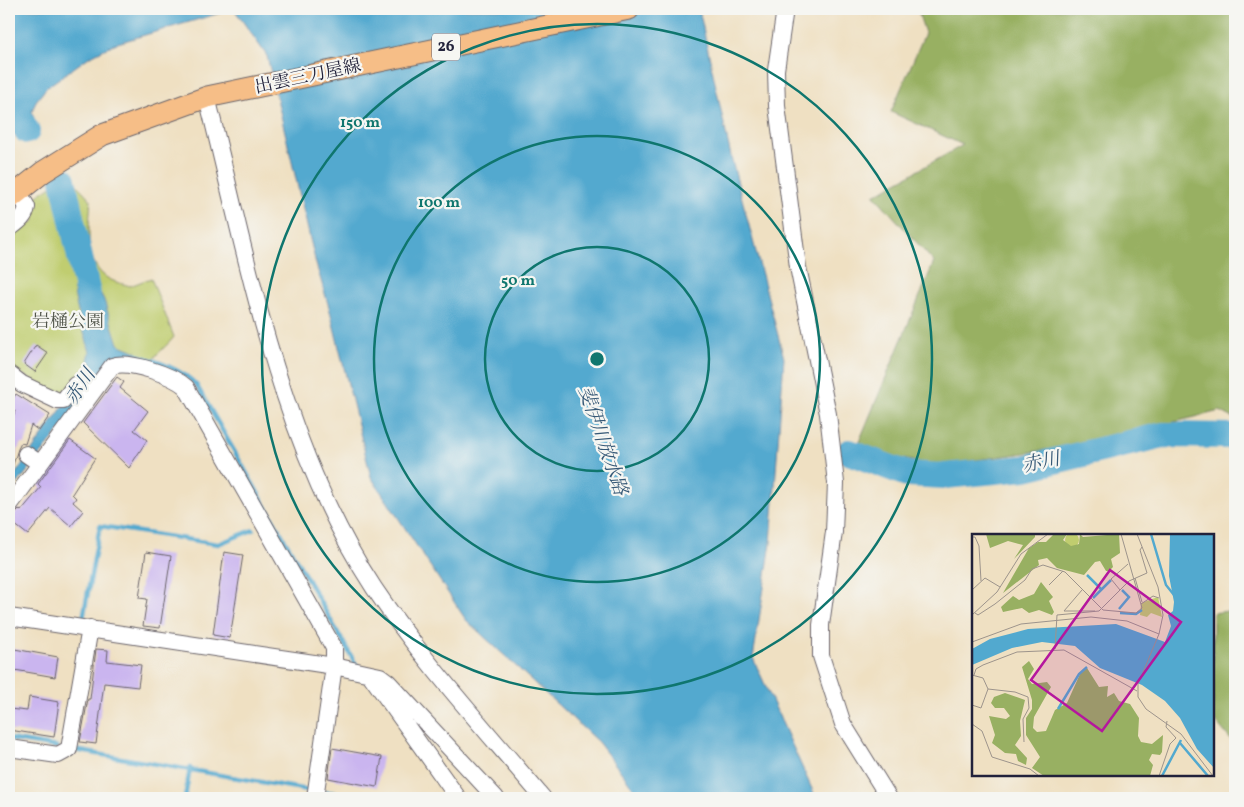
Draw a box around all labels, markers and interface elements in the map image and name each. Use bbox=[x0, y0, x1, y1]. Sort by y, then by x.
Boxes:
road number: 26 bbox=[432, 34, 460, 61]
street label: 出雲三刀屋線 bbox=[253, 54, 363, 100]
text: 150 m bbox=[340, 113, 380, 134]
text: 100 m bbox=[418, 193, 461, 214]
text: 50 m bbox=[501, 271, 535, 292]
park label: 岩樋公園 bbox=[32, 310, 104, 335]
centre of rings bbox=[588, 350, 606, 368]
water label: 赤川 bbox=[60, 362, 103, 410]
water label: 斐伊川放水路 bbox=[571, 383, 633, 501]
water label: 赤川 bbox=[1020, 446, 1064, 480]
inset map bbox=[972, 534, 1214, 777]

